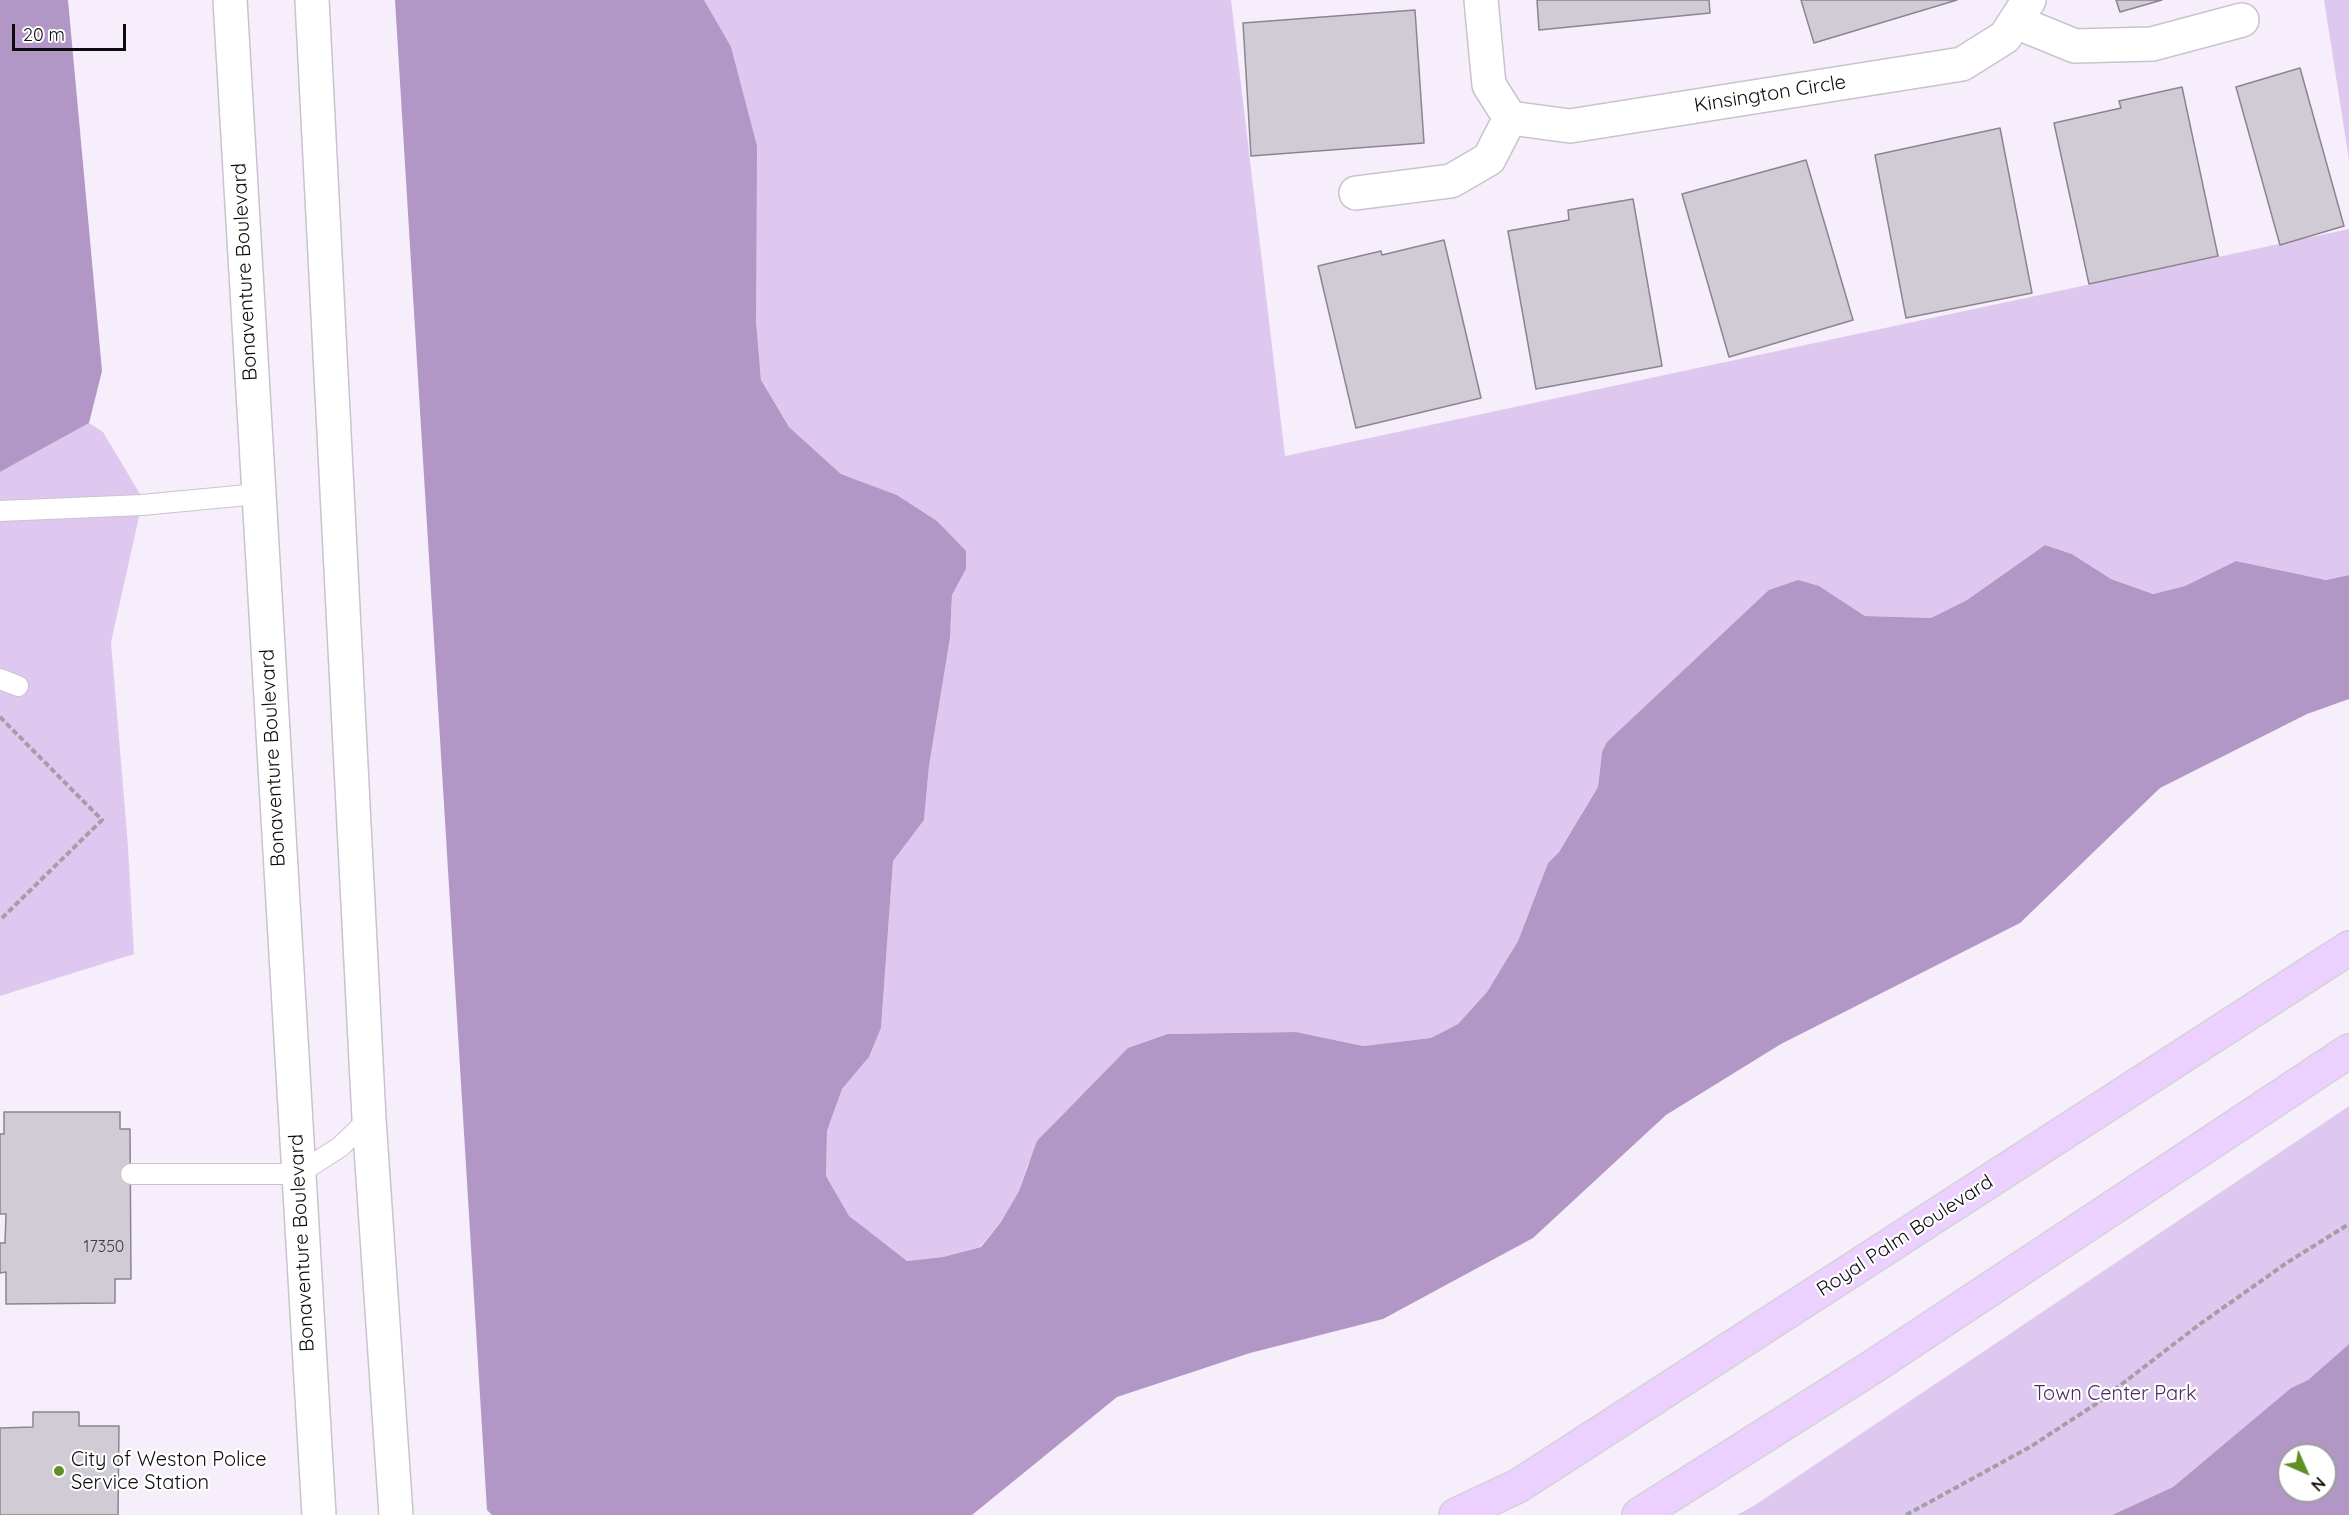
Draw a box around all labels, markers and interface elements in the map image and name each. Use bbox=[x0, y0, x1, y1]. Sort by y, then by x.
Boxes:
scale bar bbox=[15, 12, 129, 50]
text: 20 m bbox=[23, 23, 65, 46]
street label: Kinsington Circle bbox=[1692, 70, 1848, 118]
street label: Bonaventure Boulevard bbox=[227, 162, 263, 382]
street label: Bonaventure Boulevard bbox=[255, 648, 291, 868]
street label: Bonaventure Boulevard bbox=[284, 1133, 320, 1353]
street label: Royal Palm Boulevard bbox=[1812, 1170, 1998, 1302]
house number: 17350 bbox=[84, 1237, 124, 1257]
park label: Town Center Park bbox=[2033, 1382, 2197, 1406]
north arrow bbox=[2277, 1443, 2337, 1503]
place label: City of Weston Police Service Station bbox=[71, 1448, 266, 1495]
marker: City of Weston Police Service Station bbox=[52, 1464, 66, 1478]
text: N bbox=[2307, 1473, 2330, 1496]

